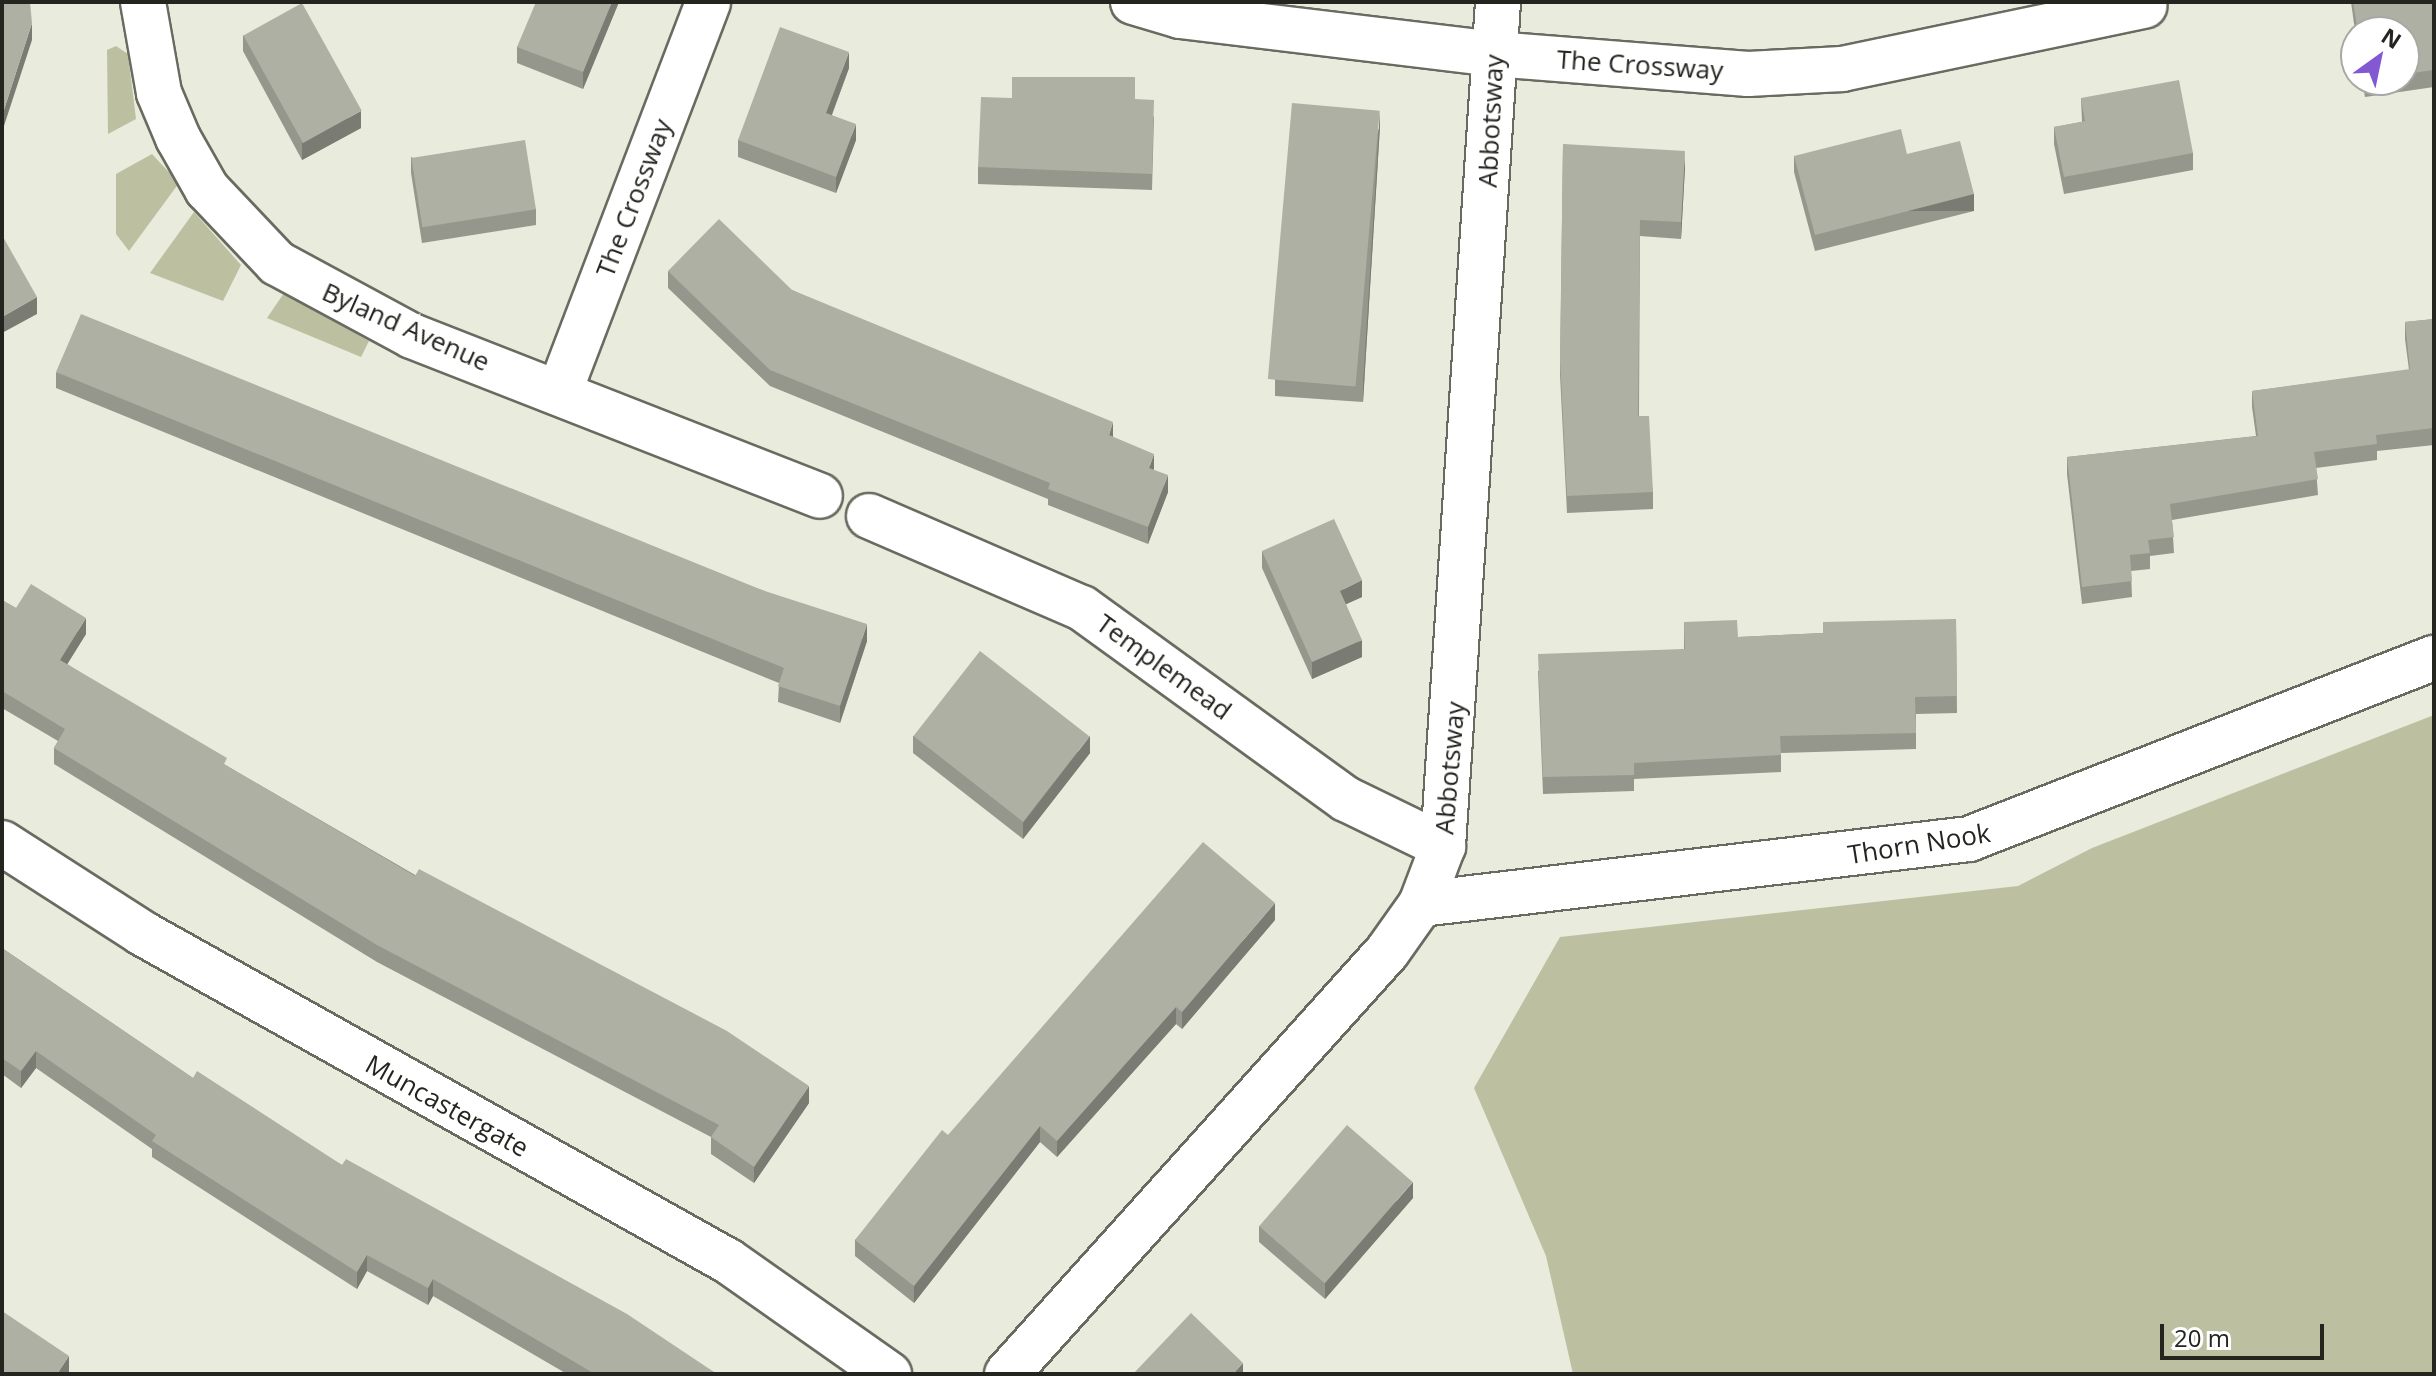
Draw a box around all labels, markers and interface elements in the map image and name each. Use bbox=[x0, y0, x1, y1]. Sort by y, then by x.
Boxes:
north arrow bbox=[2340, 16, 2420, 96]
text: N bbox=[2376, 20, 2408, 55]
street label: The Crossway bbox=[1556, 44, 1724, 86]
street label: Abbotsway bbox=[1472, 54, 1510, 188]
street label: The Crossway bbox=[590, 115, 678, 281]
street label: Byland Avenue bbox=[317, 276, 495, 378]
street label: Templemead bbox=[1090, 608, 1238, 726]
street label: Abbotsway bbox=[1429, 700, 1471, 836]
street label: Thorn Nook bbox=[1846, 817, 1992, 871]
street label: Muncastergate bbox=[360, 1048, 534, 1164]
scale bar bbox=[2164, 1308, 2328, 1358]
text: 20 m bbox=[2174, 1321, 2230, 1354]

